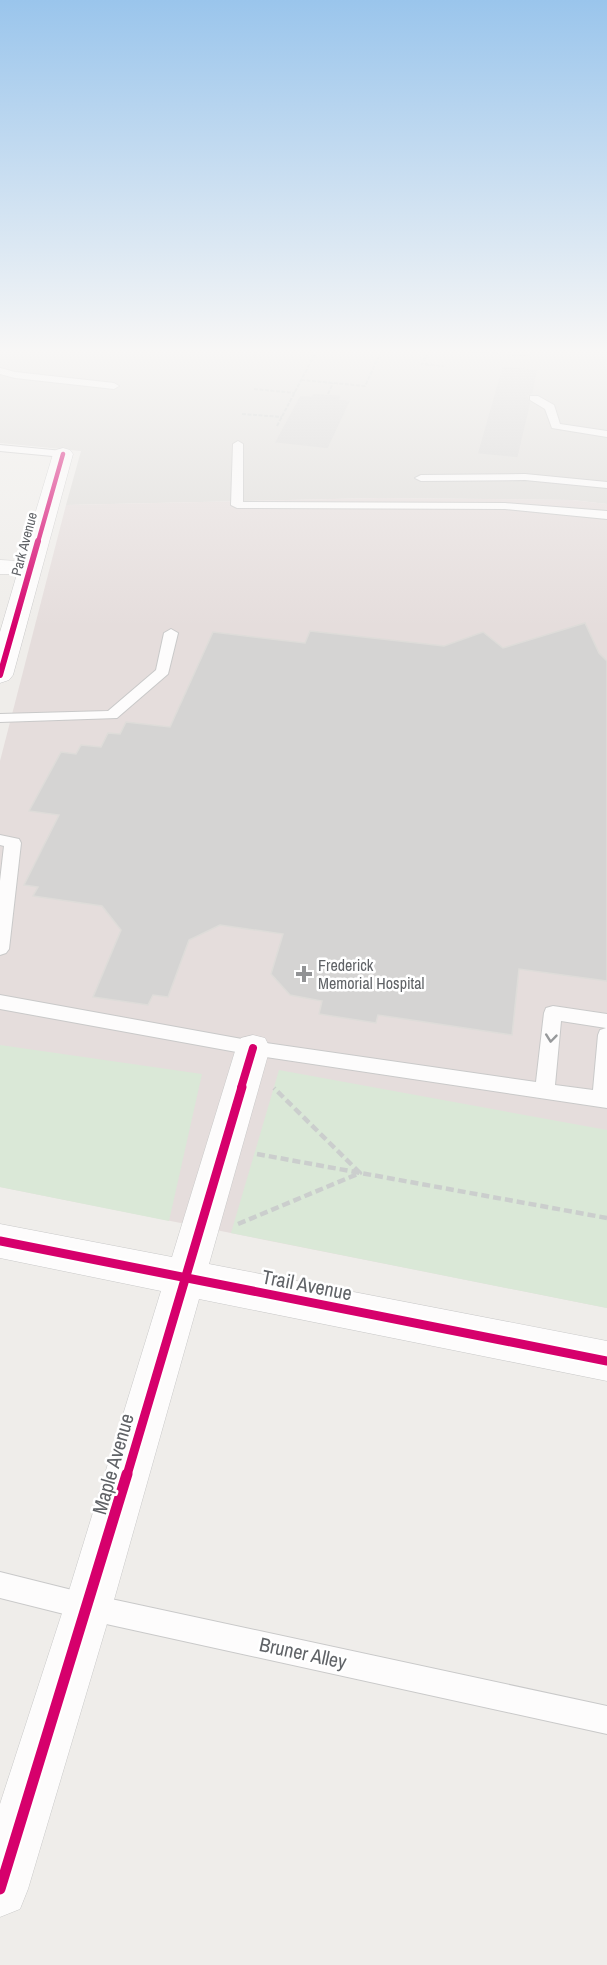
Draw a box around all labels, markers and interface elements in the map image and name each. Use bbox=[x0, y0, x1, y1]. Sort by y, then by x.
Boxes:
street label: Park Avenue bbox=[7, 510, 41, 578]
place label: Frederick Memorial Hospital bbox=[318, 954, 425, 994]
marker: Frederick Memorial Hospital bbox=[295, 965, 313, 983]
one-way arrow bbox=[545, 1033, 558, 1042]
street label: Trail Avenue bbox=[260, 1263, 354, 1306]
street label: Maple Avenue bbox=[85, 1410, 140, 1517]
street label: Bruner Alley bbox=[257, 1630, 350, 1675]

